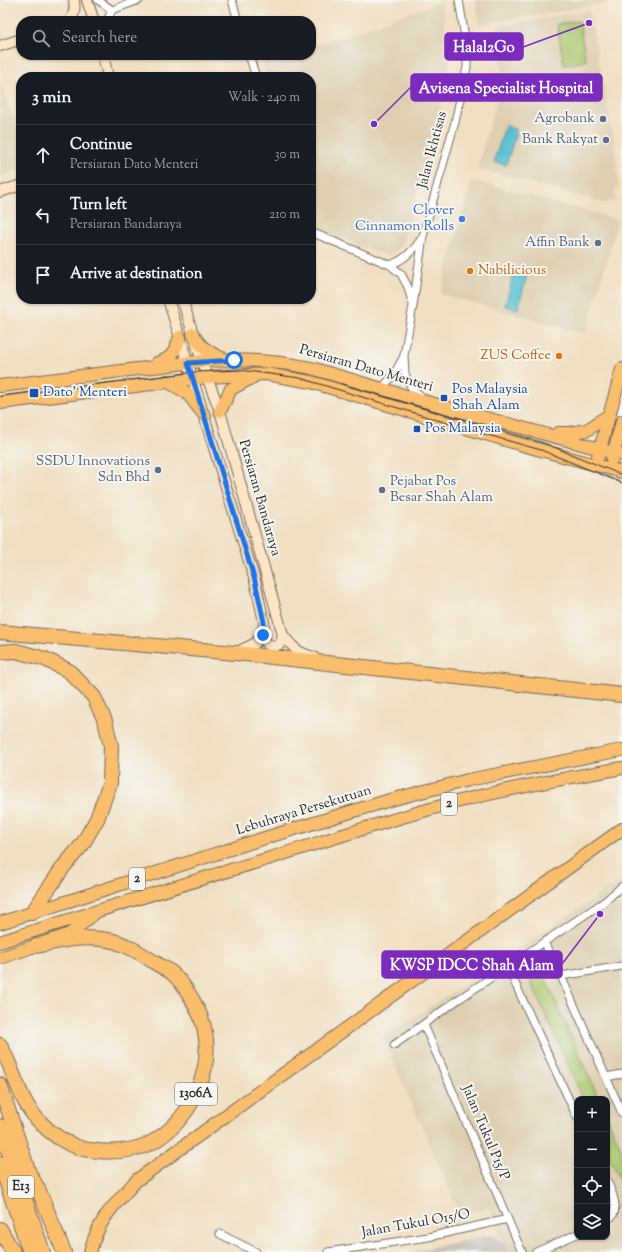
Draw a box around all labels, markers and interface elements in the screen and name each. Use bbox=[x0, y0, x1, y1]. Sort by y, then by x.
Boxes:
search box bbox=[16, 16, 316, 60]
icon: search bbox=[30, 27, 52, 49]
text: Search here bbox=[62, 28, 137, 49]
callout: Halal2Go bbox=[445, 33, 523, 60]
text: Halal2Go bbox=[453, 38, 515, 59]
callout: Avisena Specialist Hospital bbox=[411, 74, 602, 101]
text: Avisena Specialist Hospital bbox=[419, 79, 594, 100]
text: 3 min bbox=[32, 86, 71, 110]
text: Walk · 240 m bbox=[228, 89, 300, 107]
street label: Jalan Ikhtisas bbox=[413, 109, 453, 192]
place label: Agrobank bbox=[534, 109, 595, 129]
marker: Agrobank bbox=[598, 114, 608, 124]
place label: Bank Rakyat bbox=[522, 130, 598, 150]
text: Continue bbox=[70, 135, 132, 156]
marker: Bank Rakyat bbox=[601, 135, 611, 145]
icon: ahead bbox=[32, 144, 54, 166]
text: 30 m bbox=[274, 146, 300, 164]
text: Persiaran Dato Menteri bbox=[70, 156, 199, 174]
text: Turn left bbox=[70, 195, 127, 216]
place label: Clover Cinnamon Rolls bbox=[355, 201, 455, 237]
icon: left bbox=[32, 204, 54, 226]
text: 210 m bbox=[269, 206, 300, 224]
marker: Clover Cinnamon Rolls bbox=[457, 214, 467, 224]
text: Persiaran Bandaraya bbox=[70, 216, 182, 234]
place label: Affin Bank bbox=[525, 233, 590, 253]
marker: Affin Bank bbox=[593, 238, 603, 248]
place label: Nabilicious bbox=[478, 261, 546, 281]
icon: arrive bbox=[32, 264, 54, 286]
text: Arrive at destination bbox=[70, 264, 203, 285]
marker: Nabilicious bbox=[465, 266, 475, 276]
street label: Persiaran Dato Menteri bbox=[297, 340, 435, 398]
place label: ZUS Coffee bbox=[481, 346, 551, 366]
route start bbox=[225, 351, 243, 369]
marker: ZUS Coffee bbox=[554, 351, 564, 361]
place label: Pos Malaysia Shah Alam bbox=[452, 380, 528, 416]
place label: Dato' Menteri bbox=[43, 383, 127, 403]
marker: Dato' Menteri bbox=[28, 387, 40, 399]
marker: Pos Malaysia Shah Alam bbox=[439, 393, 449, 403]
place label: Pos Malaysia bbox=[425, 419, 501, 439]
marker: Pos Malaysia bbox=[412, 424, 422, 434]
street label: Persiaran Bandaraya bbox=[233, 437, 285, 559]
place label: SSDU Innovations Sdn Bhd bbox=[36, 452, 150, 488]
marker: SSDU Innovations Sdn Bhd bbox=[153, 465, 163, 475]
place label: Pejabat Pos Besar Shah Alam bbox=[390, 472, 493, 508]
marker: Pejabat Pos Besar Shah Alam bbox=[377, 485, 387, 495]
route end bbox=[254, 626, 272, 644]
street label: Lebuhraya Persekutuan bbox=[234, 781, 374, 841]
road number: 2 bbox=[441, 793, 457, 815]
road number: 2 bbox=[129, 868, 145, 890]
callout: KWSP IDCC Shah Alam bbox=[382, 951, 562, 978]
text: KWSP IDCC Shah Alam bbox=[390, 956, 555, 977]
street label: Jalan Tukul P15/P bbox=[456, 1081, 514, 1184]
road number: 1306A bbox=[175, 1083, 217, 1105]
map controls bbox=[574, 1096, 610, 1240]
button: + bbox=[574, 1096, 610, 1132]
button: − bbox=[574, 1132, 610, 1168]
button: locate bbox=[574, 1168, 610, 1204]
road number: E13 bbox=[8, 1176, 34, 1198]
button: layers bbox=[574, 1204, 610, 1240]
street label: Jalan Tukul O15/O bbox=[359, 1205, 472, 1244]

